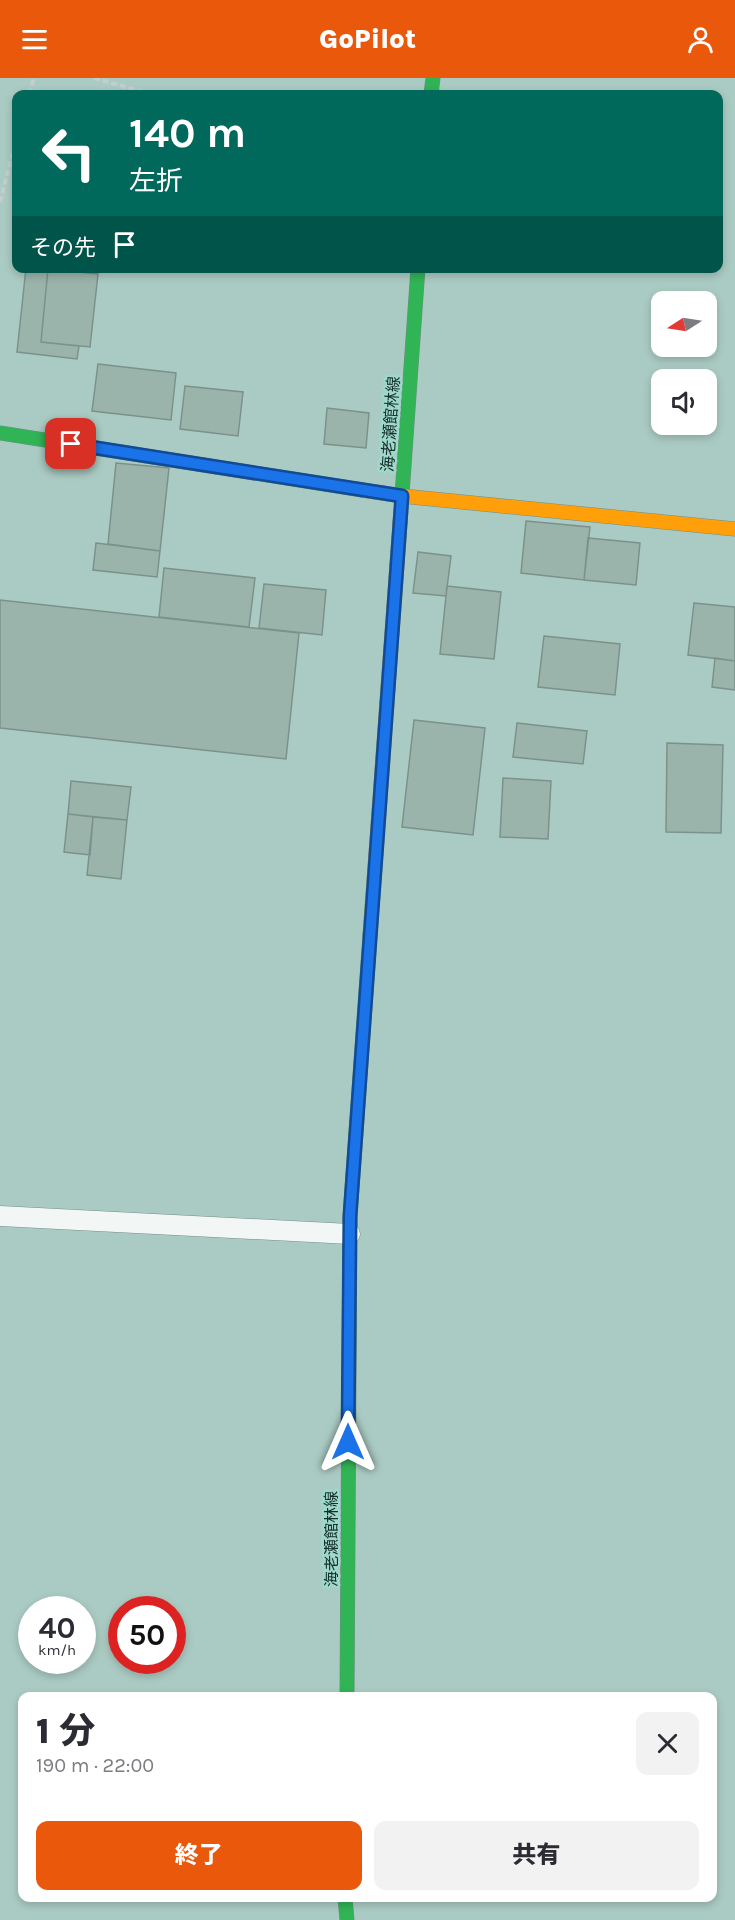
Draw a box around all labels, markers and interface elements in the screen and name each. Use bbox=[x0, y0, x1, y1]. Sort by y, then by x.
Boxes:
icon: menu bbox=[18, 23, 51, 56]
text: GoPilot bbox=[319, 23, 416, 55]
icon: person bbox=[684, 23, 717, 56]
text: 140 m bbox=[129, 108, 246, 158]
icon: left bbox=[30, 114, 108, 192]
text: 左折 bbox=[129, 165, 183, 197]
icon: arrive bbox=[108, 228, 141, 261]
text: その先 bbox=[30, 235, 96, 261]
north arrow bbox=[651, 291, 717, 357]
map controls bbox=[651, 291, 717, 435]
button: sound bbox=[651, 369, 717, 435]
street label: 海老瀬館林線 bbox=[378, 375, 403, 473]
pin bbox=[45, 418, 96, 469]
icon: arrive bbox=[54, 427, 87, 460]
position arrow bbox=[316, 1410, 380, 1474]
street label: 海老瀬館林線 bbox=[322, 1491, 341, 1587]
speed limit sign: 50 bbox=[108, 1596, 186, 1674]
text: 40 bbox=[39, 1610, 75, 1646]
text: km/h bbox=[38, 1641, 76, 1659]
text: 1 分 bbox=[36, 1710, 96, 1752]
button: close bbox=[636, 1712, 699, 1775]
text: 190 m · 22:00 bbox=[36, 1754, 154, 1777]
button: 終了 bbox=[36, 1821, 362, 1890]
button: 共有 bbox=[374, 1821, 699, 1890]

